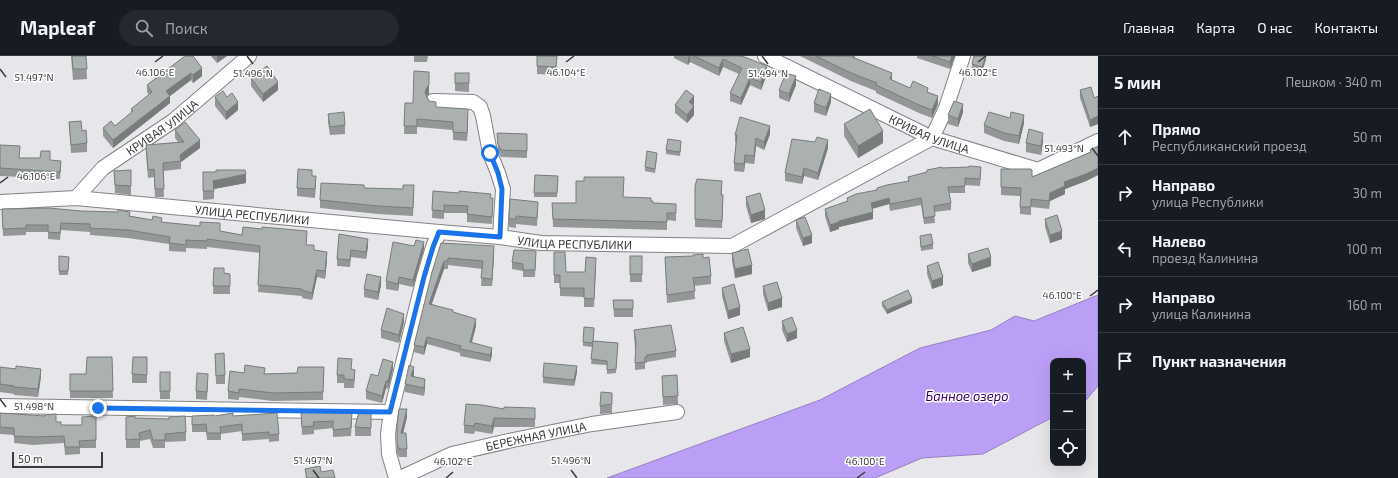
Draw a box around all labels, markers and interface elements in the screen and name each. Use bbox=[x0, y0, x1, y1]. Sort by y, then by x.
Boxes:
search box bbox=[119, 10, 399, 46]
text: Mapleaf bbox=[20, 16, 95, 39]
icon: search bbox=[133, 17, 155, 39]
text: Поиск bbox=[165, 19, 208, 37]
text: Главная bbox=[1123, 19, 1174, 36]
text: Карта bbox=[1196, 19, 1235, 36]
text: О нас bbox=[1257, 19, 1293, 36]
text: Контакты bbox=[1315, 19, 1378, 36]
text: 46.106°E bbox=[136, 66, 175, 78]
text: 46.104°E bbox=[546, 66, 586, 78]
text: 46.102°E bbox=[959, 66, 998, 78]
text: 51.496°N bbox=[233, 67, 273, 79]
text: 51.494°N bbox=[748, 67, 788, 79]
text: 51.497°N bbox=[14, 71, 54, 83]
text: 5 мин bbox=[1114, 72, 1161, 92]
text: Пешком · 340 m bbox=[1286, 74, 1382, 90]
street label: КРИВАЯ УЛИЦА bbox=[123, 96, 201, 158]
street label: КРИВАЯ УЛИЦА bbox=[887, 111, 972, 156]
text: Прямо bbox=[1152, 120, 1201, 138]
icon: ahead bbox=[1114, 126, 1136, 148]
text: 50 m bbox=[1353, 129, 1382, 145]
text: Республиканский проезд bbox=[1152, 138, 1307, 154]
text: 51.493°N bbox=[1044, 142, 1084, 154]
route start bbox=[481, 144, 499, 162]
text: 46.106°E bbox=[17, 170, 56, 182]
text: Направо bbox=[1152, 176, 1215, 194]
icon: right bbox=[1114, 182, 1136, 204]
text: 30 m bbox=[1353, 185, 1382, 201]
text: улица Республики bbox=[1152, 194, 1264, 210]
street label: УЛИЦА РЕСПУБЛИКИ bbox=[194, 202, 310, 227]
text: Налево bbox=[1152, 232, 1206, 250]
street label: УЛИЦА РЕСПУБЛИКИ bbox=[516, 233, 632, 251]
icon: left bbox=[1114, 238, 1136, 260]
text: 100 m bbox=[1347, 241, 1382, 257]
text: проезд Калинина bbox=[1152, 250, 1258, 266]
text: Направо bbox=[1152, 288, 1215, 306]
text: 46.100°E bbox=[1043, 289, 1082, 301]
icon: right bbox=[1114, 294, 1136, 316]
text: 160 m bbox=[1347, 297, 1382, 313]
text: улица Калинина bbox=[1152, 306, 1251, 322]
icon: arrive bbox=[1114, 350, 1136, 372]
text: Пункт назначения bbox=[1152, 352, 1286, 370]
map controls bbox=[1050, 358, 1086, 466]
button: + bbox=[1050, 358, 1086, 394]
water label: Банное озеро bbox=[925, 388, 1009, 404]
button: − bbox=[1050, 394, 1086, 430]
route end bbox=[89, 399, 107, 417]
text: 51.498°N bbox=[14, 400, 54, 412]
street label: БЕРЕЖНАЯ УЛИЦА bbox=[484, 418, 588, 453]
button: locate bbox=[1050, 430, 1086, 466]
scale bar bbox=[12, 450, 103, 469]
text: 50 m bbox=[18, 452, 43, 465]
text: 51.497°N bbox=[293, 454, 333, 466]
text: 51.496°N bbox=[551, 454, 591, 466]
text: 46.102°E bbox=[434, 455, 473, 467]
text: 46.100°E bbox=[846, 455, 885, 467]

